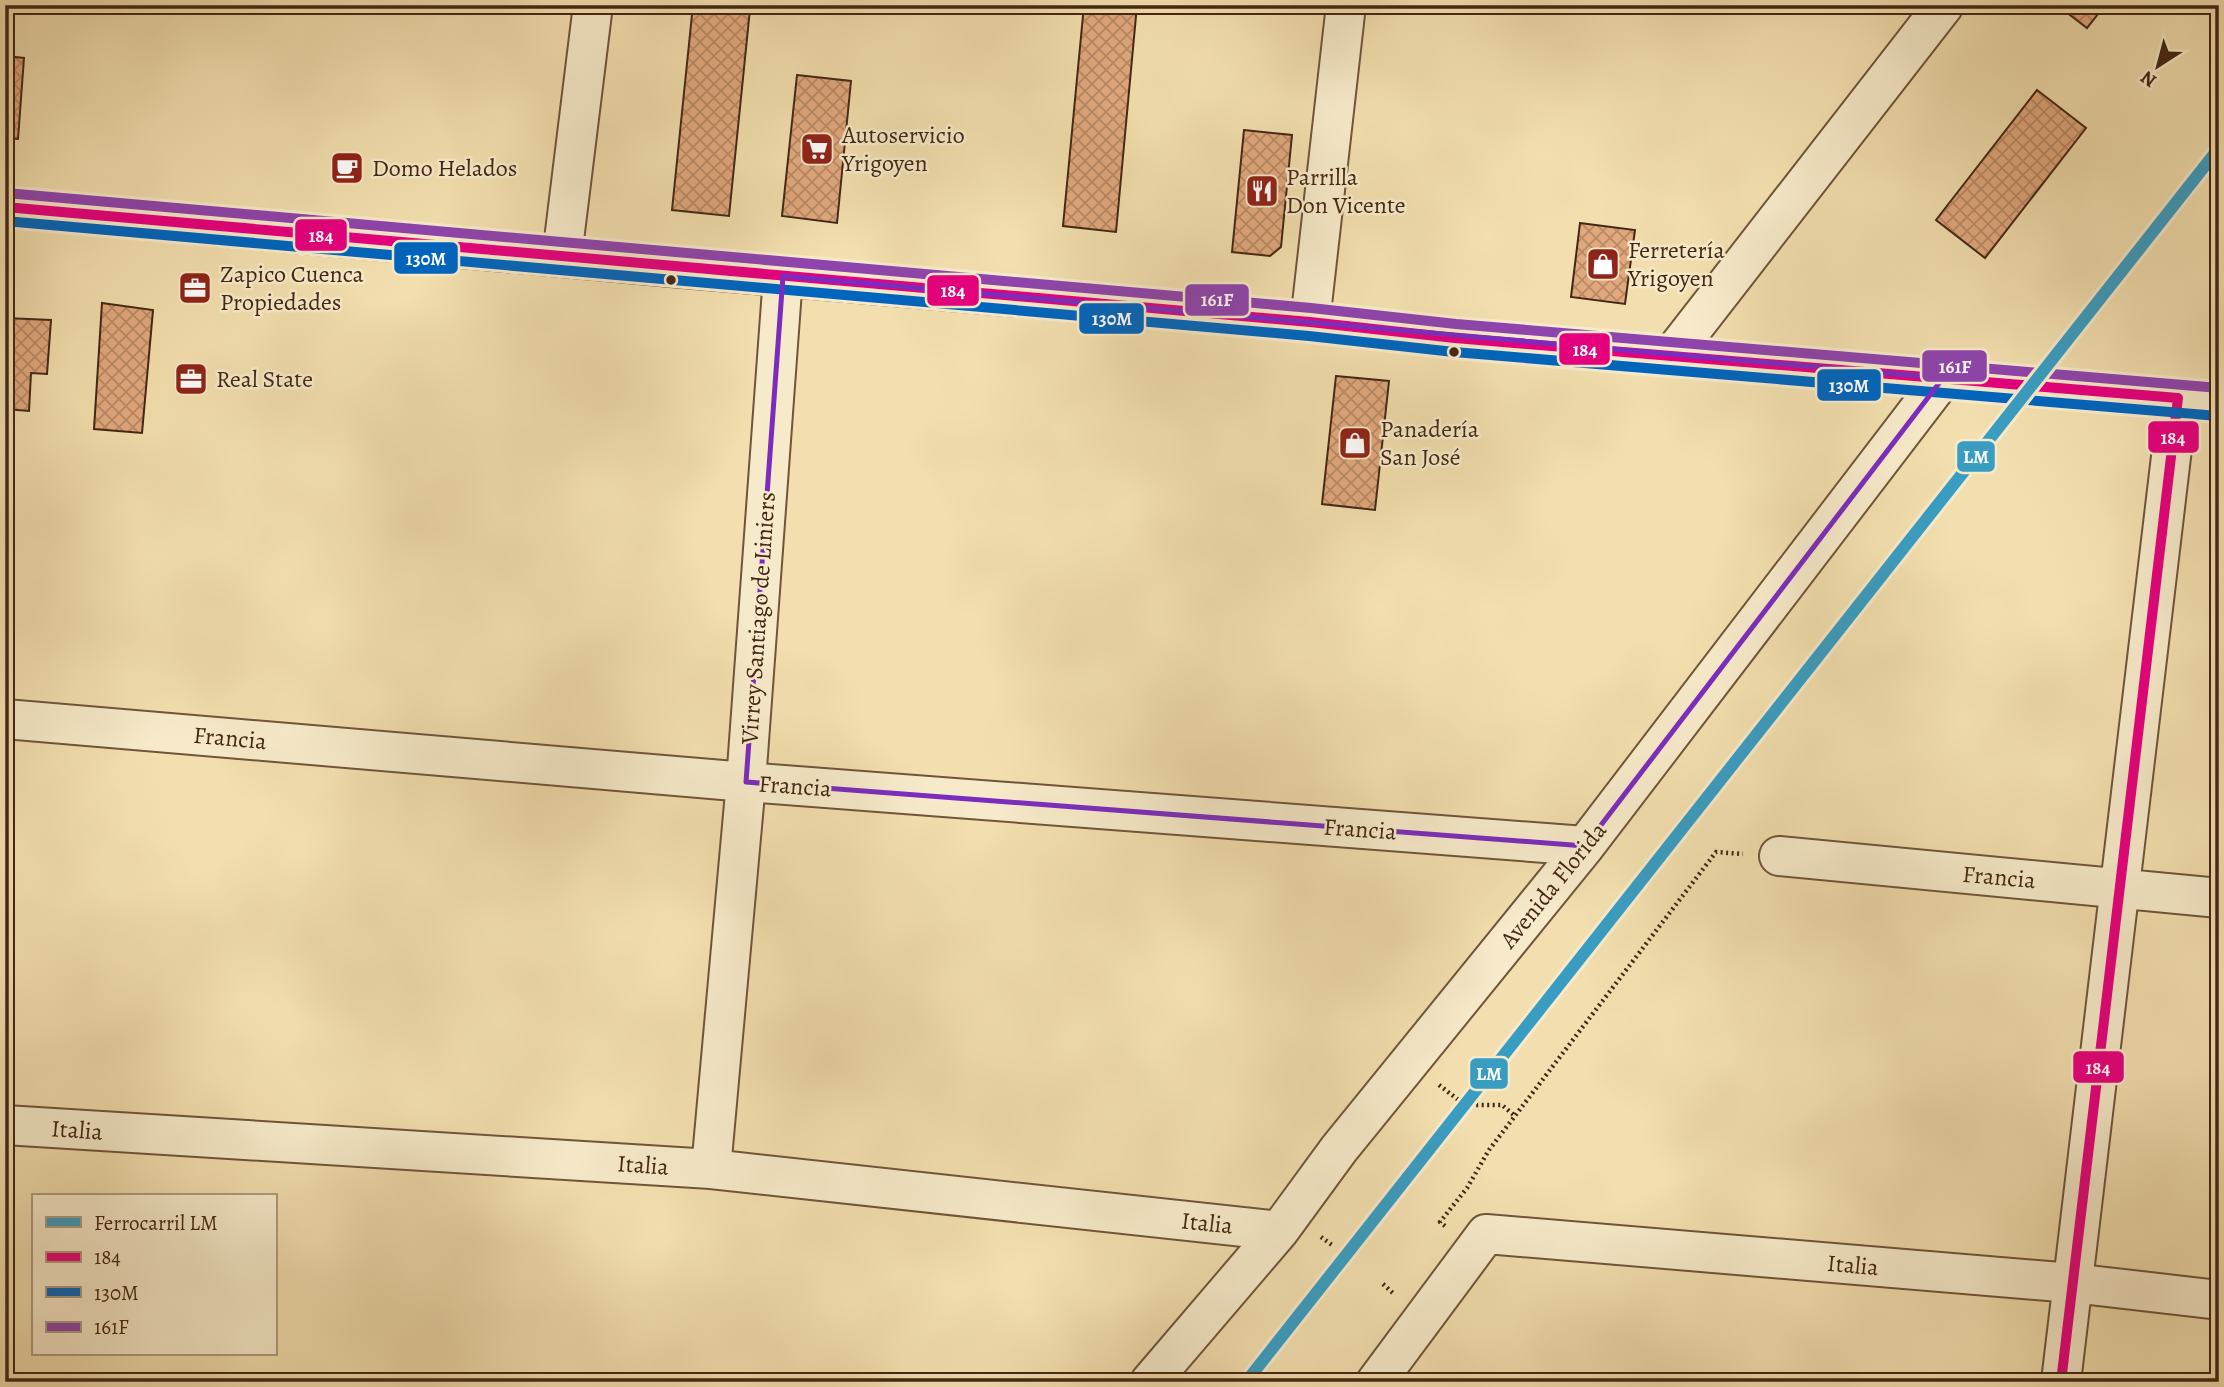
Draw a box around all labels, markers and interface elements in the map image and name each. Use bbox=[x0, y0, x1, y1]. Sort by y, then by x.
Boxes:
north arrow bbox=[2122, 32, 2192, 102]
text: N bbox=[2135, 64, 2162, 94]
place label: Autoservicio Yrigoyen bbox=[841, 119, 965, 179]
supermarket icon: Autoservicio Yrigoyen bbox=[798, 130, 836, 168]
cafe icon: Domo Helados bbox=[328, 149, 366, 187]
place label: Domo Helados bbox=[372, 152, 517, 184]
place label: Parrilla Don Vicente bbox=[1286, 161, 1406, 221]
restaurant icon: Parrilla Don Vicente bbox=[1243, 172, 1281, 210]
line badge: 184 bbox=[294, 218, 348, 252]
text: 184 bbox=[309, 223, 333, 249]
place label: Ferretería Yrigoyen bbox=[1627, 234, 1725, 294]
line badge: 130M bbox=[393, 241, 459, 275]
shop icon: Ferretería Yrigoyen bbox=[1584, 245, 1622, 283]
text: 130M bbox=[406, 246, 446, 272]
place label: Zapico Cuenca Propiedades bbox=[220, 258, 365, 318]
office icon: Zapico Cuenca Propiedades bbox=[176, 269, 214, 307]
unlabelled marker bbox=[664, 273, 678, 287]
line badge: 184 bbox=[926, 274, 980, 307]
text: 184 bbox=[941, 278, 965, 304]
line badge: 161F bbox=[1184, 283, 1250, 317]
text: 161F bbox=[1201, 287, 1234, 313]
line badge: 130M bbox=[1078, 302, 1145, 335]
text: 130M bbox=[1092, 306, 1132, 332]
line badge: 184 bbox=[1558, 332, 1611, 366]
text: 184 bbox=[1573, 337, 1597, 363]
unlabelled marker bbox=[1447, 345, 1461, 359]
line badge: 161F bbox=[1921, 349, 1988, 383]
text: 161F bbox=[1939, 354, 1972, 380]
office icon: Real State bbox=[172, 360, 210, 398]
place label: Real State bbox=[216, 363, 313, 395]
line badge: 130M bbox=[1816, 368, 1882, 402]
text: 130M bbox=[1829, 373, 1869, 399]
place label: Panadería San José bbox=[1380, 413, 1480, 473]
line badge: 184 bbox=[2147, 420, 2200, 454]
shop icon: Panadería San José bbox=[1336, 424, 1374, 462]
text: 184 bbox=[2161, 425, 2185, 451]
line badge: LM bbox=[1956, 440, 1996, 473]
text: LM bbox=[1963, 444, 1989, 470]
street label: Virrey Santiago de Liniers bbox=[733, 491, 783, 746]
street label: Francia bbox=[192, 719, 269, 757]
street label: Francia bbox=[757, 767, 833, 805]
street label: Francia bbox=[1322, 810, 1398, 848]
street label: Avenida Florida bbox=[1492, 815, 1614, 955]
street label: Francia bbox=[1961, 858, 2038, 896]
line badge: 184 bbox=[2072, 1050, 2125, 1084]
text: 184 bbox=[2086, 1055, 2110, 1081]
line badge: LM bbox=[1469, 1057, 1509, 1090]
text: LM bbox=[1476, 1061, 1502, 1087]
street label: Italia bbox=[50, 1112, 105, 1148]
street label: Italia bbox=[616, 1147, 671, 1183]
legend bbox=[32, 1194, 276, 1356]
street label: Italia bbox=[1180, 1204, 1235, 1242]
text: Ferrocarril LM bbox=[94, 1209, 218, 1237]
text: 184 bbox=[94, 1243, 121, 1271]
street label: Italia bbox=[1826, 1247, 1881, 1283]
text: 130M bbox=[94, 1279, 139, 1307]
text: 161F bbox=[94, 1313, 129, 1341]

